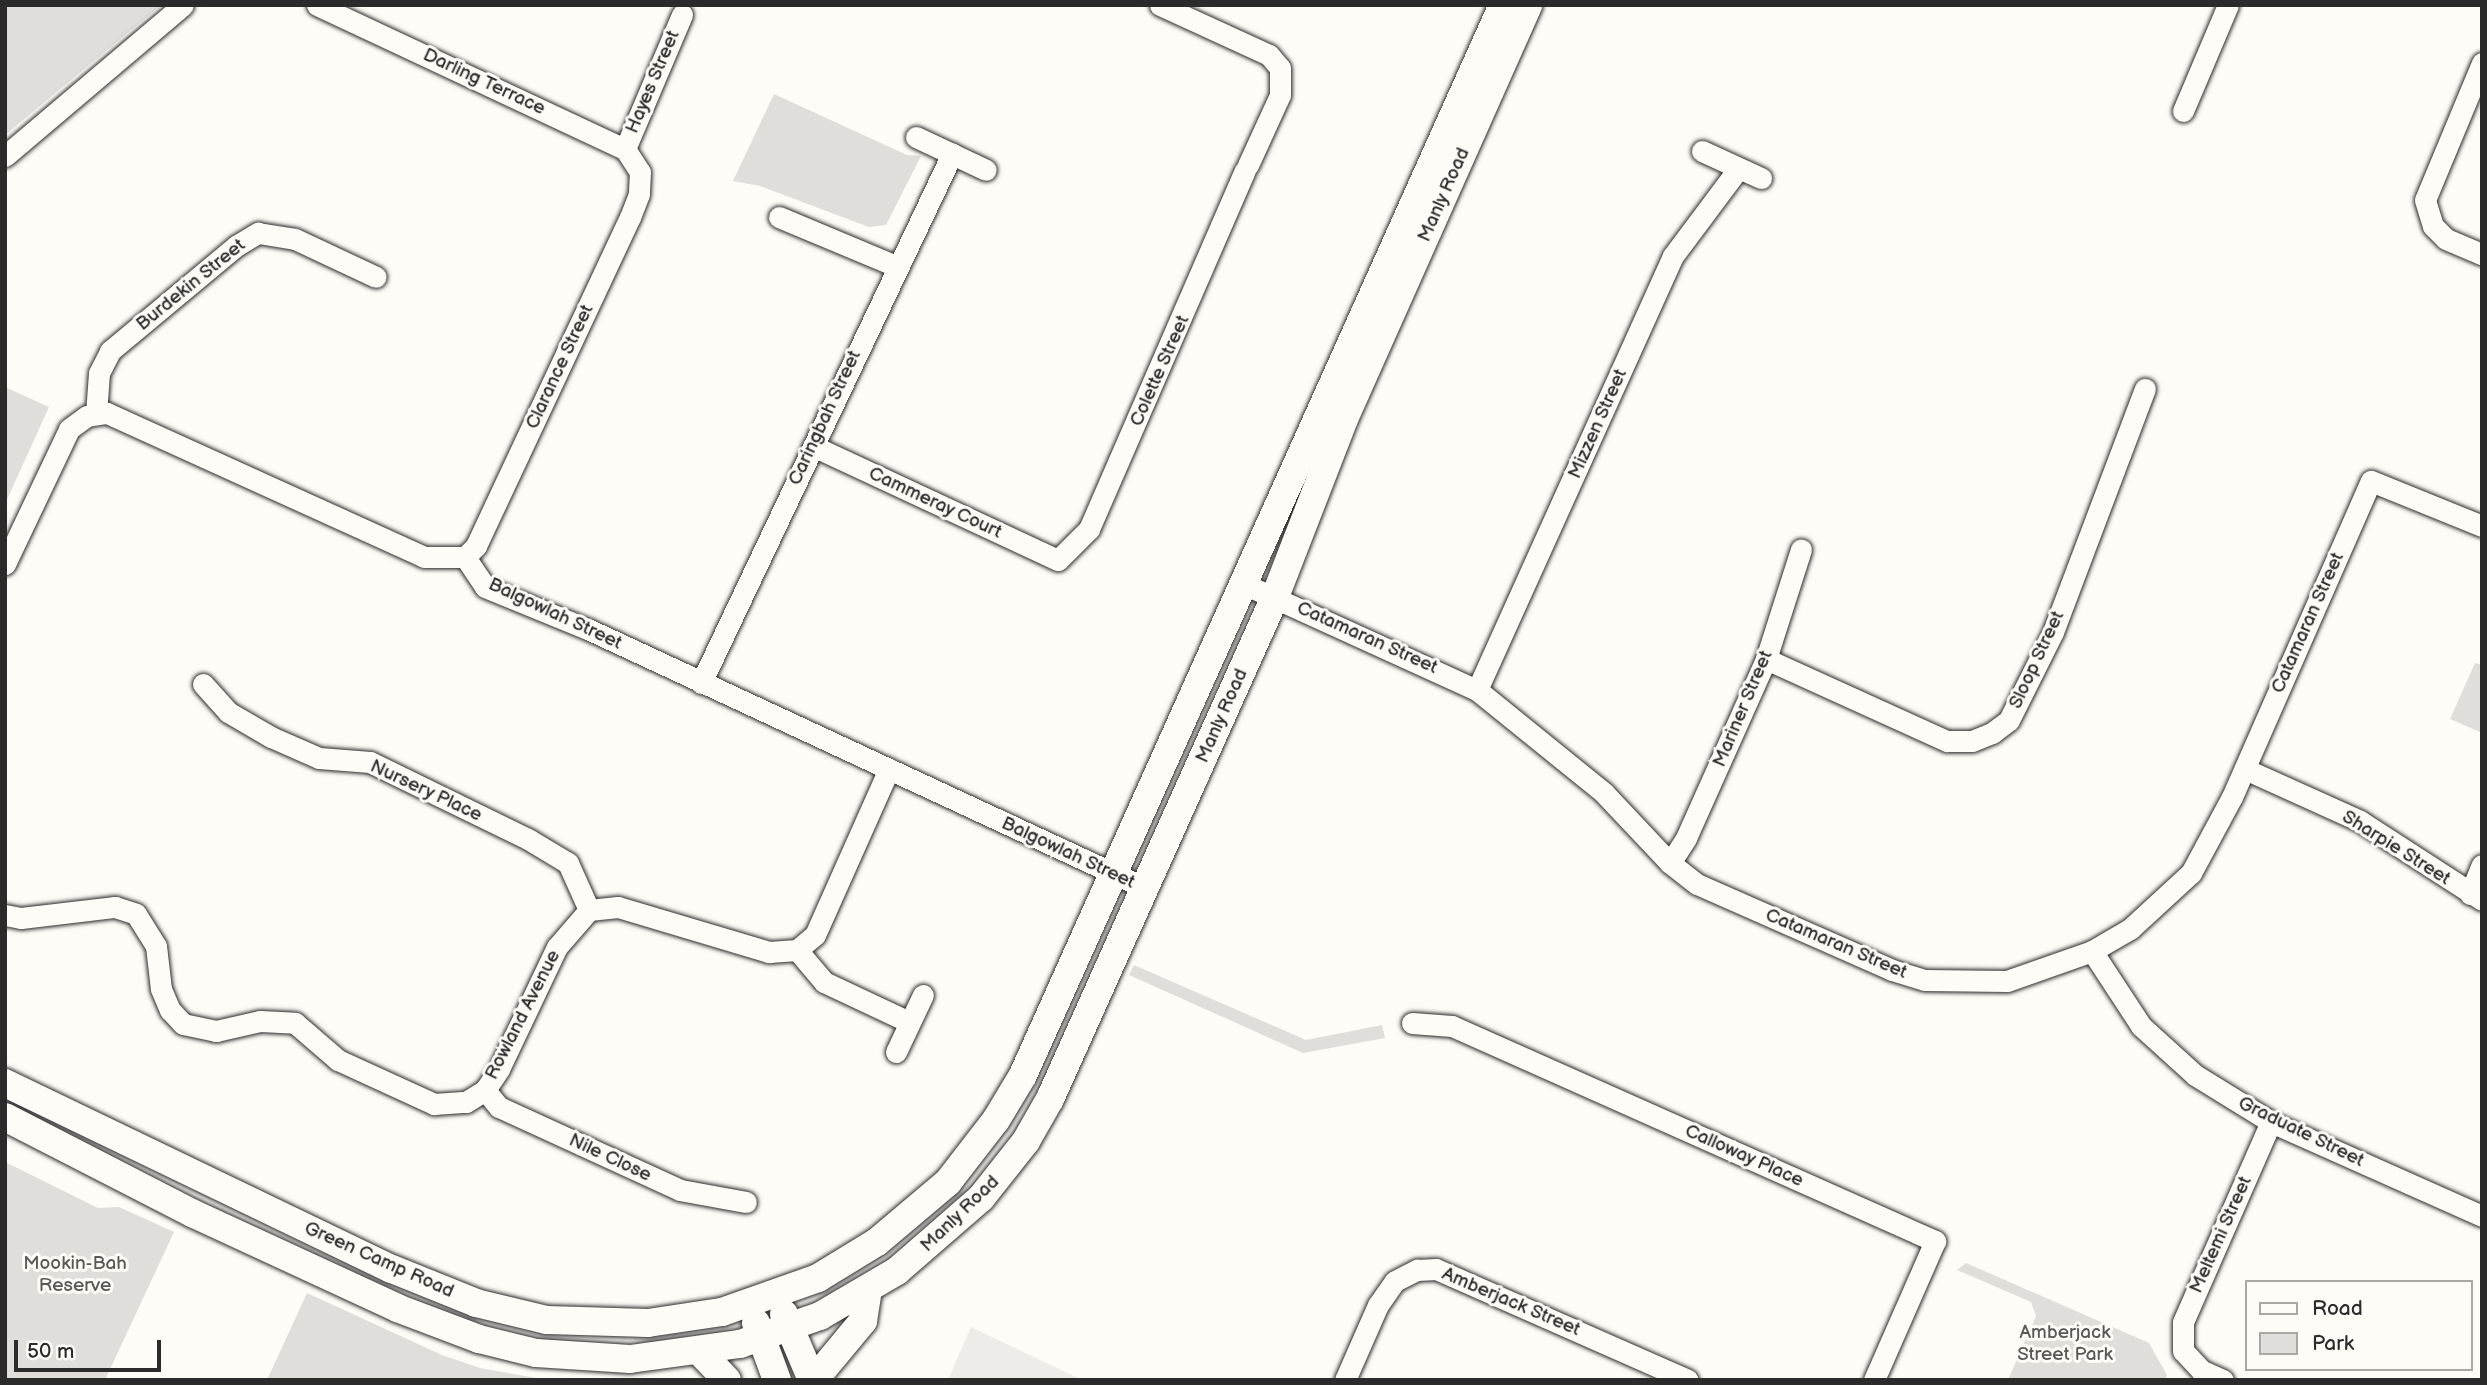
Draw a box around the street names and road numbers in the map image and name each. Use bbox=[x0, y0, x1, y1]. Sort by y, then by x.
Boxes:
street label: Hayes Street bbox=[621, 27, 685, 137]
street label: Darling Terrace bbox=[419, 44, 549, 120]
street label: Manly Road bbox=[1413, 144, 1475, 246]
street label: Burdekin Street bbox=[132, 234, 250, 336]
street label: Clarance Street bbox=[521, 301, 599, 433]
street label: Colette Street bbox=[1125, 312, 1195, 430]
street label: Caringbah Street bbox=[784, 347, 866, 489]
street label: Mizzen Street bbox=[1564, 365, 1632, 483]
street label: Cammeray Court bbox=[864, 462, 1006, 544]
street label: Catamaran Street bbox=[2267, 549, 2349, 697]
street label: Balgowlah Street bbox=[484, 573, 626, 655]
street label: Catamaran Street bbox=[1293, 597, 1441, 679]
street label: Sloop Street bbox=[2004, 607, 2070, 713]
street label: Mariner Street bbox=[1708, 647, 1778, 771]
street label: Manly Road bbox=[1191, 665, 1253, 767]
street label: Nursery Place bbox=[366, 755, 486, 827]
street label: Sharpie Street bbox=[2338, 806, 2454, 890]
street label: Balgowlah Street bbox=[997, 812, 1139, 894]
street label: Catamaran Street bbox=[1762, 904, 1910, 984]
street label: Rowland Avenue bbox=[481, 946, 565, 1084]
street label: Graduate Street bbox=[2234, 1092, 2368, 1172]
street label: Calloway Place bbox=[1681, 1119, 1807, 1193]
street label: Nile Close bbox=[565, 1129, 655, 1187]
street label: Manly Road bbox=[915, 1170, 1005, 1258]
street label: Meltemi Street bbox=[2185, 1173, 2257, 1297]
street label: Green Camp Road bbox=[301, 1217, 457, 1303]
street label: Amberjack Street bbox=[1438, 1263, 1584, 1341]

